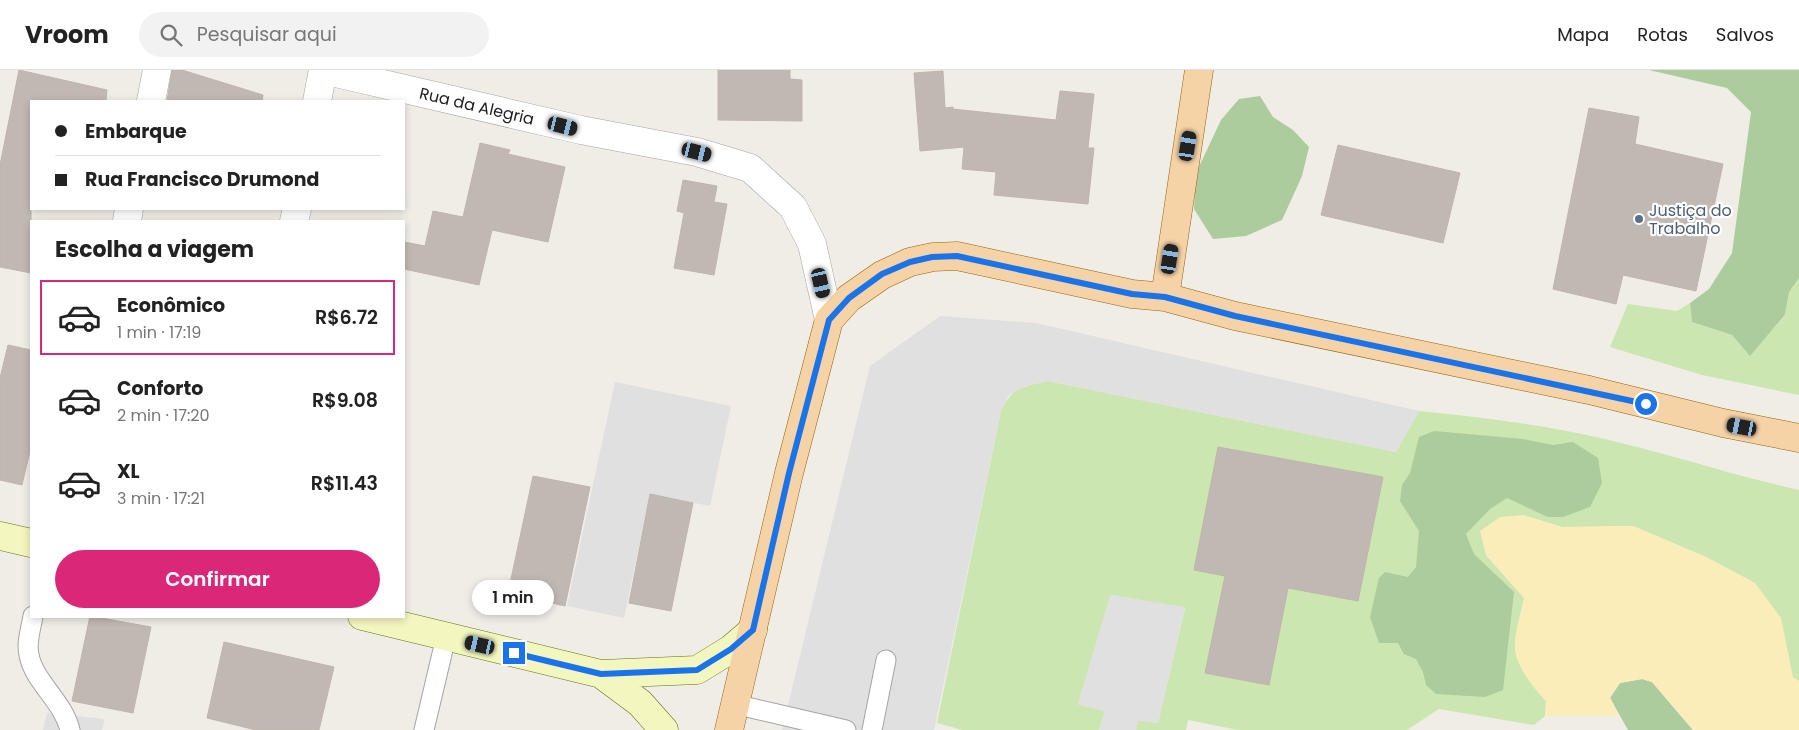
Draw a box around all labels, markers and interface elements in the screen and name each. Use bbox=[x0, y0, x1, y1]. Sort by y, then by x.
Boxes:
search box bbox=[139, 12, 489, 57]
text: Vroom bbox=[25, 18, 109, 51]
icon: search bbox=[157, 21, 185, 49]
text: Pesquisar aqui bbox=[197, 21, 337, 48]
text: Mapa bbox=[1557, 22, 1609, 47]
text: Rotas bbox=[1637, 22, 1688, 47]
text: Salvos bbox=[1716, 22, 1774, 47]
street label: Rua da Alegria bbox=[417, 82, 536, 131]
car bbox=[546, 115, 579, 137]
text: Embarque bbox=[85, 118, 187, 145]
car bbox=[1178, 130, 1197, 162]
car bbox=[680, 141, 713, 163]
text: Rua Francisco Drumond bbox=[85, 166, 319, 193]
place label: Justiça do Trabalho bbox=[1649, 199, 1732, 240]
marker: Justiça do Trabalho bbox=[1633, 213, 1645, 225]
text: Escolha a viagem bbox=[55, 234, 254, 265]
car bbox=[1160, 243, 1179, 275]
car bbox=[810, 267, 831, 299]
text: Econômico bbox=[117, 292, 225, 319]
icon: car bbox=[57, 295, 102, 340]
text: R$6.72 bbox=[315, 304, 378, 331]
text: 1 min · 17:19 bbox=[117, 321, 201, 344]
text: Conforto bbox=[117, 375, 203, 402]
icon: car bbox=[57, 378, 102, 423]
text: R$9.08 bbox=[312, 387, 378, 414]
route start bbox=[1635, 393, 1657, 415]
text: 2 min · 17:20 bbox=[117, 404, 210, 427]
car bbox=[1725, 417, 1758, 437]
text: XL bbox=[117, 458, 140, 485]
icon: car bbox=[57, 461, 102, 506]
text: R$11.43 bbox=[311, 470, 378, 497]
text: 3 min · 17:21 bbox=[117, 487, 205, 510]
button: Confirmar bbox=[55, 550, 380, 608]
callout: 1 min bbox=[473, 580, 555, 616]
text: 1 min bbox=[492, 586, 534, 609]
car bbox=[463, 634, 496, 656]
route end bbox=[503, 642, 525, 664]

